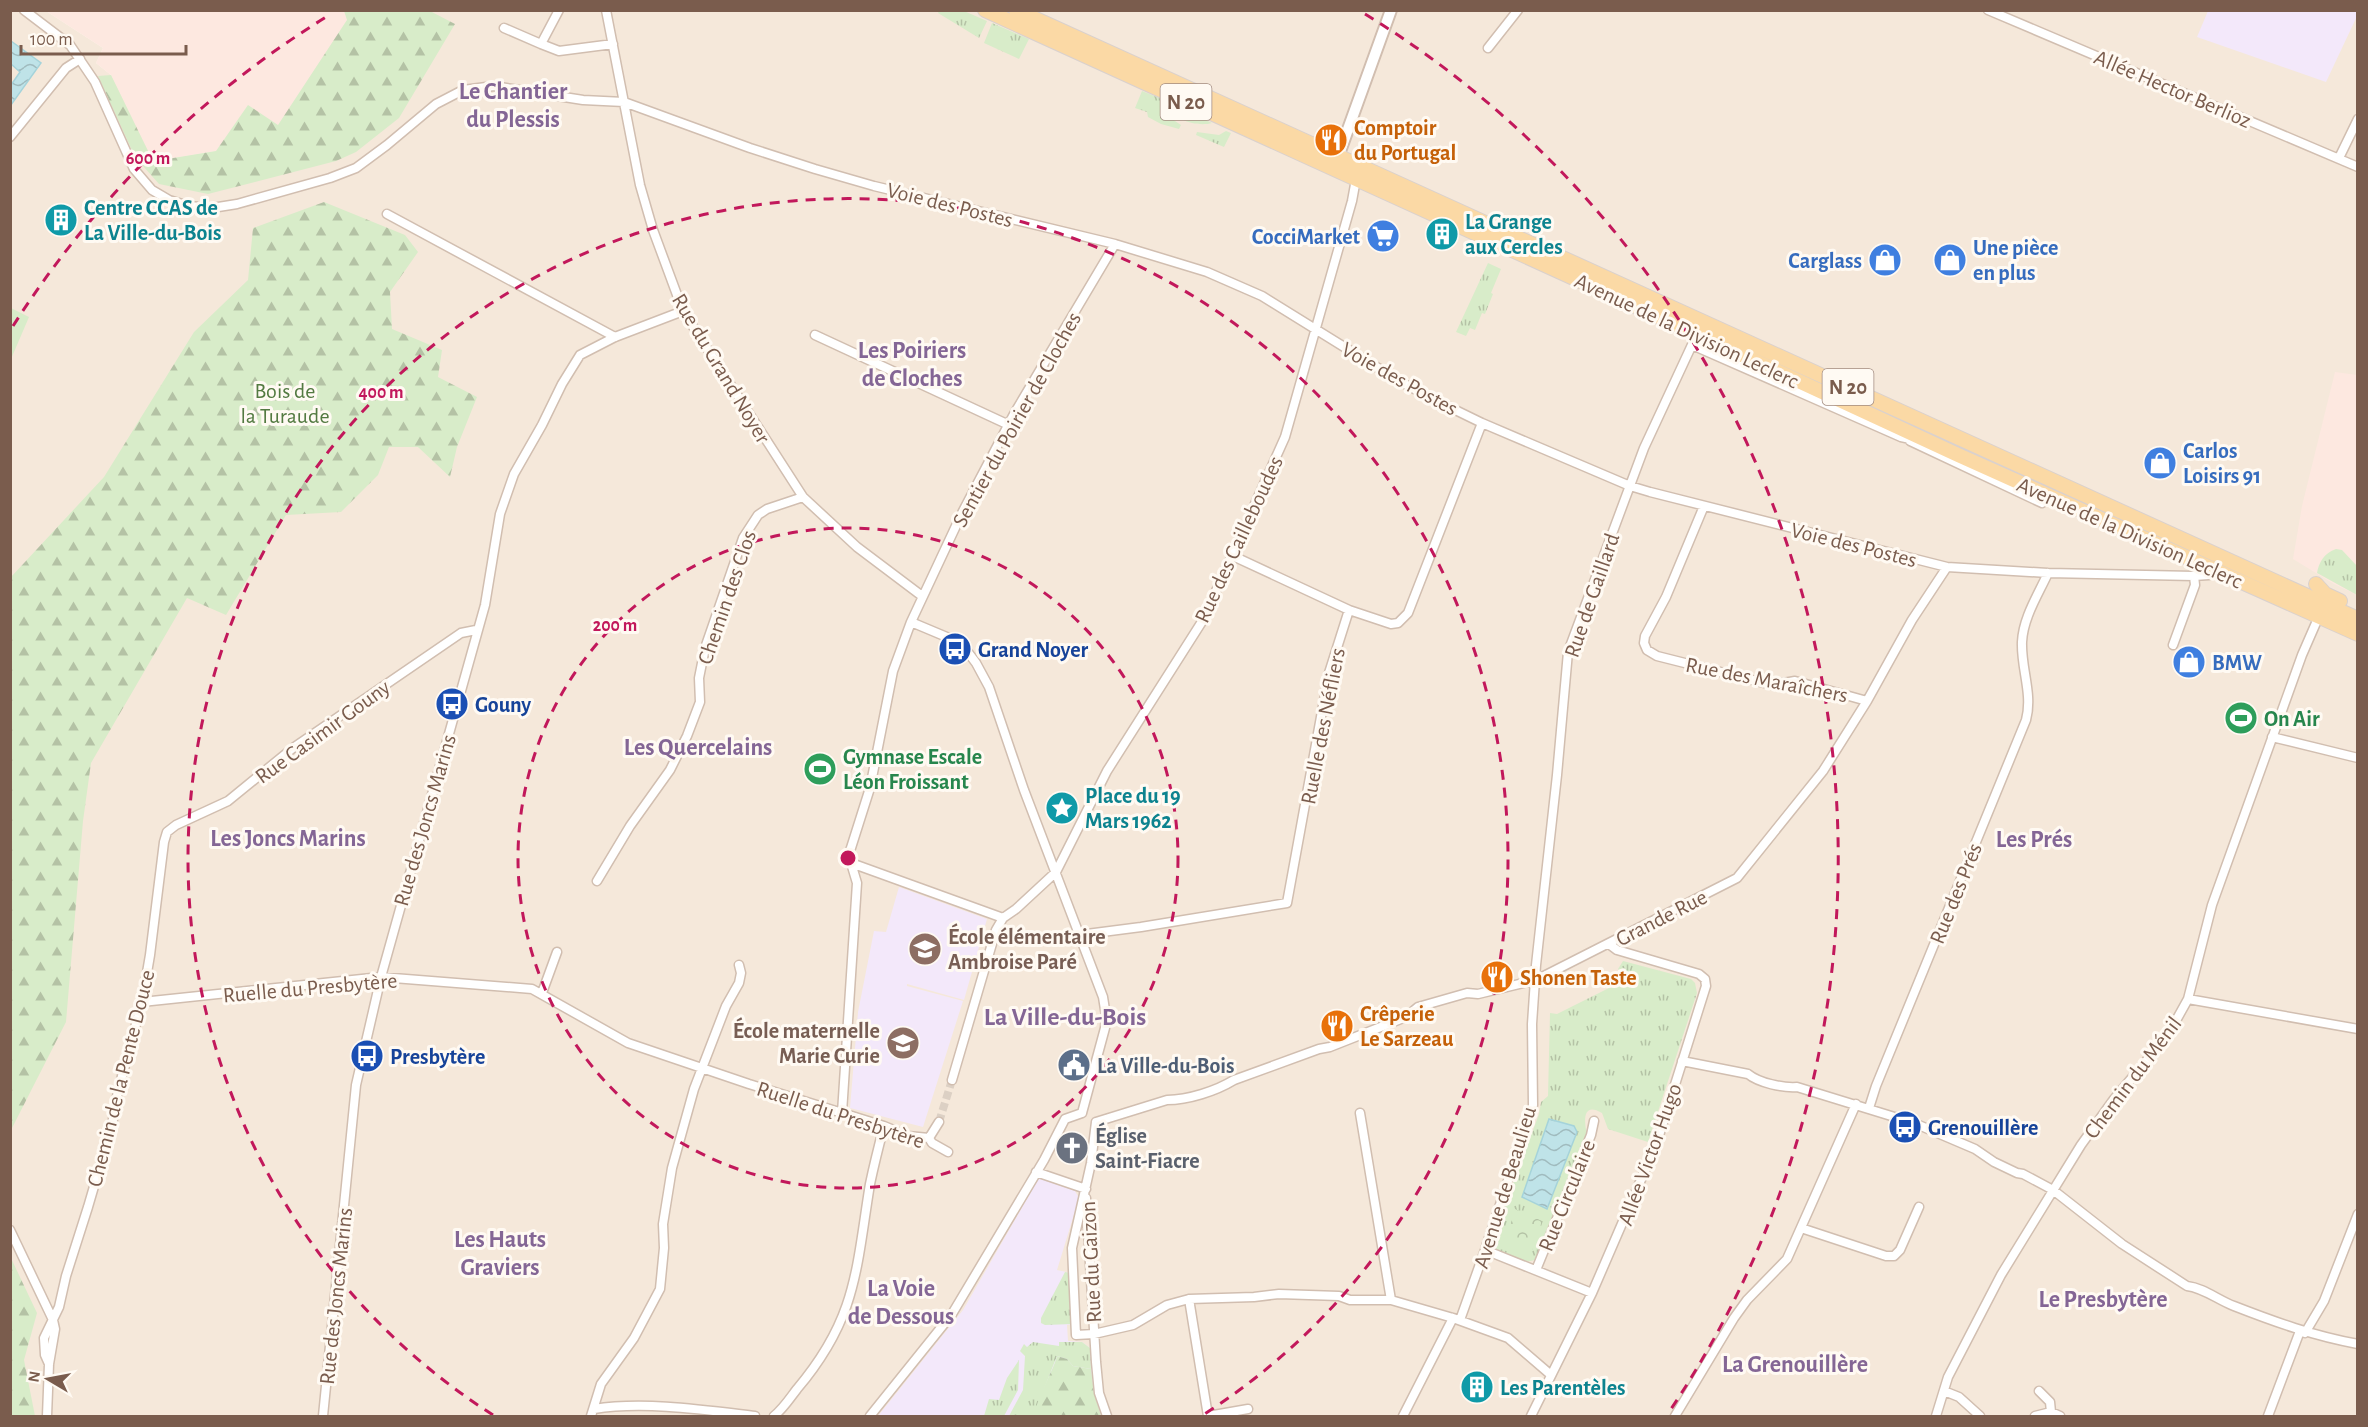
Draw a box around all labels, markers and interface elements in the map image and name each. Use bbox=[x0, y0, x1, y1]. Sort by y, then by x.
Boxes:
scale bar bbox=[21, 18, 186, 56]
text: 100 m bbox=[30, 31, 73, 49]
street label: Allée Hector Berlioz bbox=[2091, 46, 2254, 132]
district label: Le Chantier du Plessis bbox=[459, 80, 568, 132]
road number: N 20 bbox=[1160, 84, 1212, 120]
place label: Comptoir du Portugal bbox=[1354, 117, 1456, 164]
restaurant icon: Comptoir du Portugal bbox=[1313, 122, 1349, 158]
text: 600 m bbox=[126, 150, 170, 168]
street label: Voie des Postes bbox=[884, 179, 1015, 231]
place label: Centre CCAS de La Ville-du-Bois bbox=[84, 197, 221, 244]
building icon: Centre CCAS de La Ville-du-Bois bbox=[43, 202, 79, 238]
place label: La Grange aux Cercles bbox=[1465, 211, 1563, 258]
building icon: La Grange aux Cercles bbox=[1424, 216, 1460, 252]
supermarket icon: CocciMarket bbox=[1365, 218, 1401, 254]
place label: CocciMarket bbox=[1252, 226, 1361, 248]
place label: Une pièce en plus bbox=[1973, 237, 2058, 284]
shop icon: Carglass bbox=[1867, 242, 1903, 278]
shop icon: Une pièce en plus bbox=[1932, 242, 1968, 278]
place label: Carglass bbox=[1788, 250, 1862, 272]
street label: Avenue de la Division Leclerc bbox=[1571, 269, 1802, 393]
street label: Rue du Grand Noyer bbox=[668, 290, 774, 447]
street label: Sentier du Poirier de Cloches bbox=[949, 308, 1085, 531]
street label: Voie des Postes bbox=[1338, 338, 1461, 420]
district label: Les Poiriers de Cloches bbox=[858, 339, 966, 391]
road number: N 20 bbox=[1822, 369, 1874, 405]
park label: Bois de la Turaude bbox=[240, 380, 330, 427]
text: 400 m bbox=[358, 384, 404, 402]
place label: Carlos Loisirs 91 bbox=[2183, 440, 2261, 487]
shop icon: Carlos Loisirs 91 bbox=[2142, 445, 2178, 481]
street label: Rue des Cailleboudes bbox=[1191, 453, 1287, 626]
street label: Avenue de la Division Leclerc bbox=[2014, 473, 2246, 593]
street label: Voie des Postes bbox=[1788, 519, 1919, 571]
street label: Chemin des Clos bbox=[694, 528, 760, 667]
street label: Rue de Gaillard bbox=[1560, 530, 1623, 660]
text: 200 m bbox=[593, 617, 637, 635]
bus stop icon: Grand Noyer bbox=[937, 631, 973, 667]
place label: Grand Noyer bbox=[978, 639, 1089, 662]
shop icon: BMW bbox=[2171, 644, 2207, 680]
street label: Ruelle des Néfliers bbox=[1297, 646, 1349, 806]
place label: BMW bbox=[2212, 652, 2262, 674]
street label: Rue des Maraîchers bbox=[1684, 653, 1850, 707]
street label: Rue Casimir Gouny bbox=[251, 675, 394, 788]
bus stop icon: Gouny bbox=[434, 686, 470, 722]
place label: Gouny bbox=[475, 694, 531, 717]
sports icon: On Air bbox=[2223, 700, 2259, 736]
place label: On Air bbox=[2264, 708, 2320, 730]
street label: Rue des Joncs Marins bbox=[390, 732, 460, 909]
district label: Les Quercelains bbox=[624, 736, 772, 760]
place label: Gymnase Escale Léon Froissant bbox=[843, 746, 982, 793]
sports icon: Gymnase Escale Léon Froissant bbox=[802, 751, 838, 787]
place label: Place du 19 Mars 1962 bbox=[1085, 785, 1181, 832]
place icon: Place du 19 Mars 1962 bbox=[1044, 790, 1080, 826]
district label: Les Joncs Marins bbox=[210, 827, 366, 851]
district label: Les Prés bbox=[1996, 828, 2072, 852]
street label: Rue des Prés bbox=[1926, 840, 1986, 947]
centre of rings bbox=[838, 848, 858, 868]
street label: Grande Rue bbox=[1612, 886, 1711, 950]
place label: École élémentaire Ambroise Paré bbox=[948, 923, 1106, 973]
school or university icon: École élémentaire Ambroise Paré bbox=[907, 931, 943, 967]
restaurant icon: Shonen Taste bbox=[1479, 959, 1515, 995]
place label: Shonen Taste bbox=[1520, 967, 1637, 989]
street label: Chemin de la Pente Douce bbox=[83, 968, 159, 1189]
street label: Ruelle du Presbytère bbox=[222, 969, 398, 1007]
place label: Crêperie Le Sarzeau bbox=[1360, 1003, 1454, 1050]
district label: La Ville-du-Bois bbox=[984, 1004, 1146, 1030]
restaurant icon: Crêperie Le Sarzeau bbox=[1319, 1008, 1355, 1044]
street label: Chemin du Ménil bbox=[2080, 1013, 2186, 1143]
place label: École maternelle Marie Curie bbox=[733, 1017, 880, 1067]
school or university icon: École maternelle Marie Curie bbox=[885, 1025, 921, 1061]
bus stop icon: Presbytère bbox=[349, 1038, 385, 1074]
place label: Presbytère bbox=[390, 1046, 485, 1069]
public building icon: La Ville-du-Bois bbox=[1056, 1047, 1092, 1083]
place label: La Ville-du-Bois bbox=[1097, 1055, 1234, 1077]
street label: Ruelle du Presbytère bbox=[754, 1077, 927, 1152]
street label: Allée Victor Hugo bbox=[1614, 1080, 1686, 1228]
street label: Avenue de Beaulieu bbox=[1470, 1104, 1540, 1271]
bus stop icon: Grenouillère bbox=[1887, 1109, 1923, 1145]
place label: Grenouillère bbox=[1928, 1117, 2039, 1139]
place label: Église Saint-Fiacre bbox=[1095, 1122, 1200, 1172]
church icon: Église Saint-Fiacre bbox=[1054, 1130, 1090, 1166]
street label: Rue Circulaire bbox=[1535, 1136, 1599, 1254]
street label: Rue du Gaizon bbox=[1077, 1200, 1105, 1324]
street label: Rue des Joncs Marins bbox=[316, 1207, 356, 1386]
district label: Les Hauts Graviers bbox=[454, 1228, 546, 1280]
district label: La Voie de Dessous bbox=[848, 1277, 954, 1329]
district label: Le Presbytère bbox=[2038, 1288, 2168, 1312]
north arrow bbox=[18, 1349, 78, 1409]
district label: La Grenouillère bbox=[1722, 1353, 1868, 1377]
building icon: Les Parentèles bbox=[1459, 1369, 1495, 1405]
text: N bbox=[25, 1370, 43, 1383]
place label: Les Parentèles bbox=[1500, 1377, 1626, 1399]

